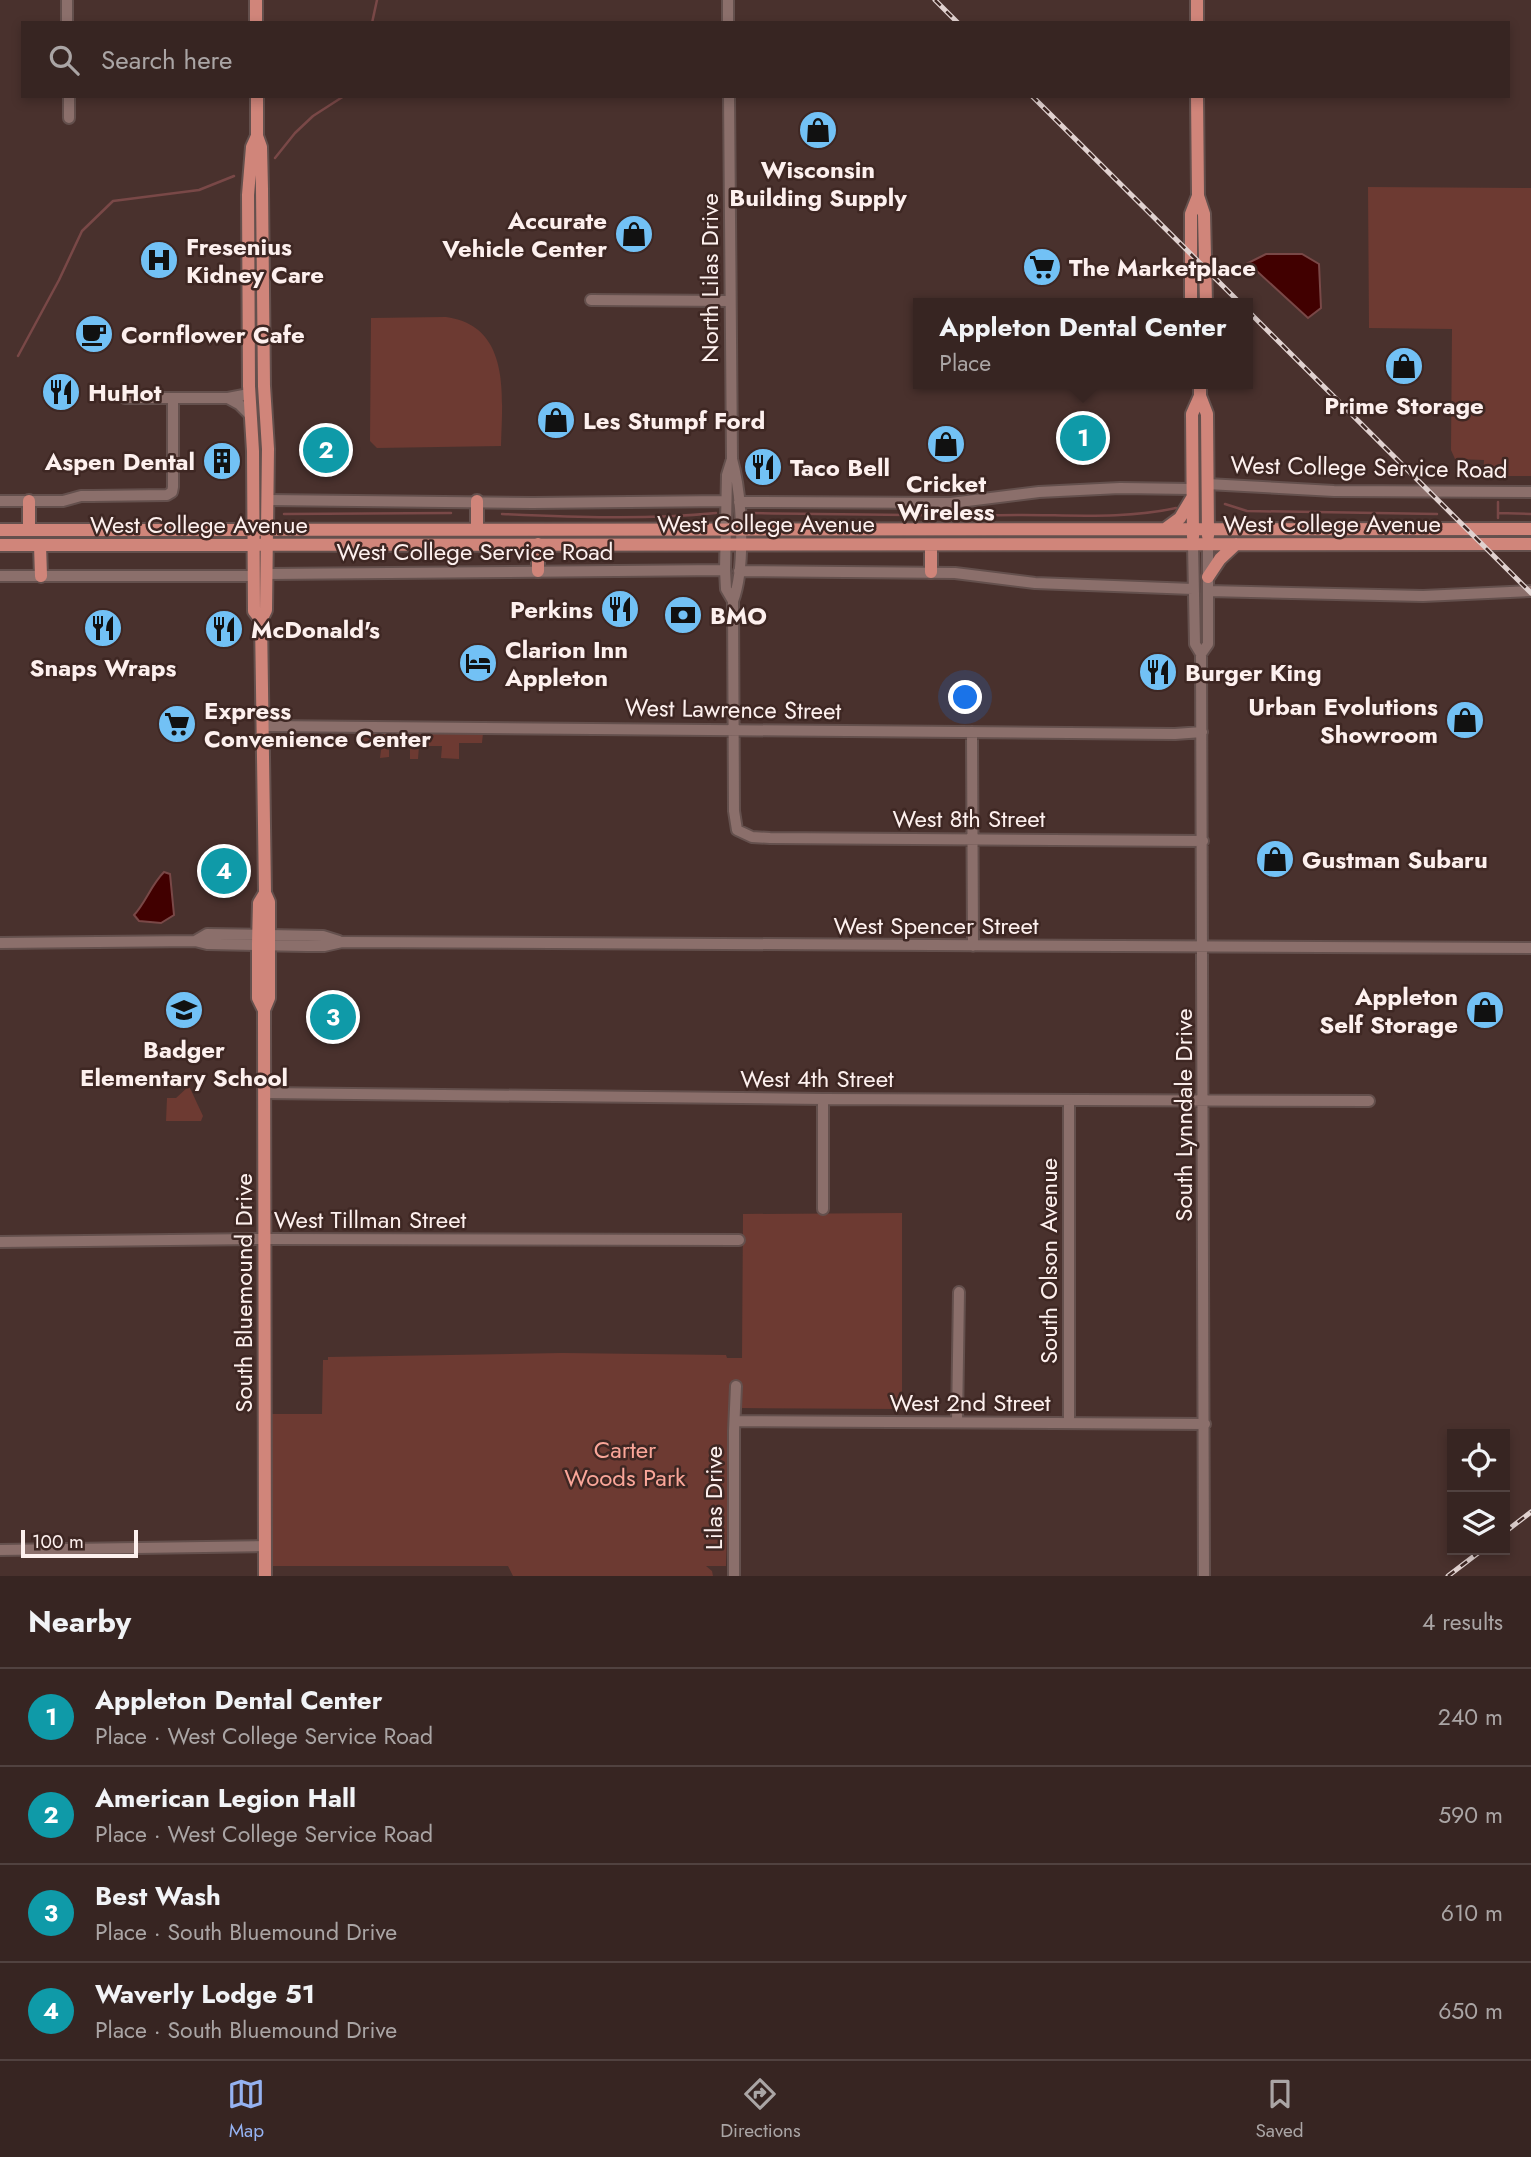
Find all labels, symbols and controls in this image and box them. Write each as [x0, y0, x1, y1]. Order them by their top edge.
search box [21, 21, 1510, 98]
icon: search [45, 41, 83, 79]
text: Search here [101, 41, 233, 79]
shop icon: Wisconsin Building Supply [797, 109, 839, 151]
place label: Wisconsin Building Supply [729, 152, 907, 215]
street label: North Lilas Drive [692, 193, 727, 363]
place label: Accurate Vehicle Center [441, 203, 607, 266]
shop icon: Accurate Vehicle Center [613, 213, 655, 255]
place label: Fresenius Kidney Care [186, 229, 324, 292]
hospital icon: Fresenius Kidney Care [138, 239, 180, 281]
supermarket icon: The Marketplace [1021, 246, 1063, 288]
place label: The Marketplace [1069, 250, 1256, 285]
popup [913, 298, 1253, 389]
text: Appleton Dental Center [939, 308, 1227, 346]
cafe icon: Cornflower Cafe [73, 313, 115, 355]
place label: Cornflower Cafe [121, 317, 305, 352]
shop icon: Prime Storage [1383, 345, 1425, 387]
text: Place [939, 346, 991, 380]
restaurant icon: HuHot [40, 371, 82, 413]
place label: HuHot [88, 375, 162, 410]
place label: Prime Storage [1324, 388, 1484, 423]
shop icon: Les Stumpf Ford [535, 399, 577, 441]
place label: Les Stumpf Ford [583, 403, 765, 438]
pin: 1 [1060, 412, 1106, 464]
shop icon: Cricket Wireless [925, 423, 967, 465]
pin: 2 [303, 424, 349, 476]
building icon: Aspen Dental [201, 440, 243, 482]
place label: Aspen Dental [44, 444, 195, 479]
restaurant icon: Taco Bell [742, 446, 784, 488]
street label: West College Service Road [1230, 447, 1508, 487]
place label: Taco Bell [790, 450, 890, 485]
place label: Cricket Wireless [897, 466, 995, 529]
street label: West College Avenue [657, 506, 875, 541]
street label: West College Avenue [1223, 506, 1441, 541]
street label: West College Avenue [90, 507, 308, 542]
street label: West College Service Road [336, 534, 614, 569]
restaurant icon: Perkins [599, 588, 641, 630]
place label: Perkins [510, 592, 593, 627]
bank icon: BMO [662, 594, 704, 636]
place label: BMO [710, 598, 767, 633]
restaurant icon: Snaps Wraps [82, 607, 124, 649]
restaurant icon: McDonald's [203, 608, 245, 650]
place label: McDonald's [251, 612, 380, 647]
place label: Clarion Inn Appleton [504, 632, 628, 695]
hotel icon: Clarion Inn Appleton [457, 642, 499, 684]
place label: Snaps Wraps [29, 650, 177, 685]
restaurant icon: Burger King [1137, 651, 1179, 693]
place label: Burger King [1185, 655, 1322, 690]
your location [948, 680, 982, 714]
place label: Urban Evolutions Showroom [1248, 689, 1438, 752]
street label: West Lawrence Street [624, 690, 842, 728]
place label: Express Convenience Center [204, 693, 431, 756]
shop icon: Urban Evolutions Showroom [1444, 699, 1486, 741]
supermarket icon: Express Convenience Center [156, 703, 198, 745]
street label: West 8th Street [893, 801, 1046, 836]
shop icon: Gustman Subaru [1254, 838, 1296, 880]
place label: Gustman Subaru [1302, 842, 1488, 877]
pin: 4 [201, 845, 247, 897]
street label: West Spencer Street [833, 908, 1039, 943]
place label: Appleton Self Storage [1319, 979, 1458, 1042]
school or university icon: Badger Elementary School [163, 989, 205, 1031]
shop icon: Appleton Self Storage [1464, 989, 1506, 1031]
pin: 3 [310, 991, 356, 1043]
street label: South Lynndale Drive [1166, 1008, 1201, 1222]
place label: Badger Elementary School [80, 1032, 288, 1095]
street label: West 4th Street [740, 1061, 894, 1096]
street label: South Olson Avenue [1031, 1158, 1066, 1364]
street label: South Bluemound Drive [226, 1173, 261, 1413]
street label: West Tillman Street [274, 1202, 467, 1237]
street label: West 2nd Street [889, 1385, 1051, 1420]
map controls [1447, 1429, 1510, 1555]
button: locate [1447, 1429, 1510, 1492]
park label: Carter Woods Park [564, 1432, 686, 1495]
street label: Lilas Drive [696, 1446, 731, 1550]
button: layers [1447, 1492, 1510, 1555]
scale bar [21, 1527, 138, 1559]
text: 100 m [32, 1528, 84, 1555]
text: Nearby [28, 1600, 131, 1643]
text: 4 results [1422, 1605, 1503, 1639]
text: Appleton Dental Center [95, 1681, 382, 1719]
text: 1 [45, 1700, 57, 1734]
text: 240 m [1438, 1700, 1503, 1734]
text: Place · West College Service Road [95, 1719, 433, 1753]
text: American Legion Hall [95, 1779, 356, 1817]
text: 2 [43, 1798, 59, 1832]
text: 590 m [1438, 1798, 1503, 1832]
text: Place · West College Service Road [95, 1817, 433, 1851]
text: Best Wash [95, 1877, 221, 1915]
text: 3 [44, 1896, 58, 1930]
text: 610 m [1441, 1896, 1503, 1930]
text: Place · South Bluemound Drive [95, 1915, 397, 1949]
text: Waverly Lodge 51 [95, 1975, 315, 2013]
text: 4 [43, 1994, 59, 2028]
text: 650 m [1438, 1994, 1503, 2028]
text: Place · South Bluemound Drive [95, 2013, 397, 2047]
tab: Map [227, 2075, 265, 2144]
tab: Directions [720, 2075, 801, 2144]
tab: Saved [1255, 2075, 1304, 2144]

